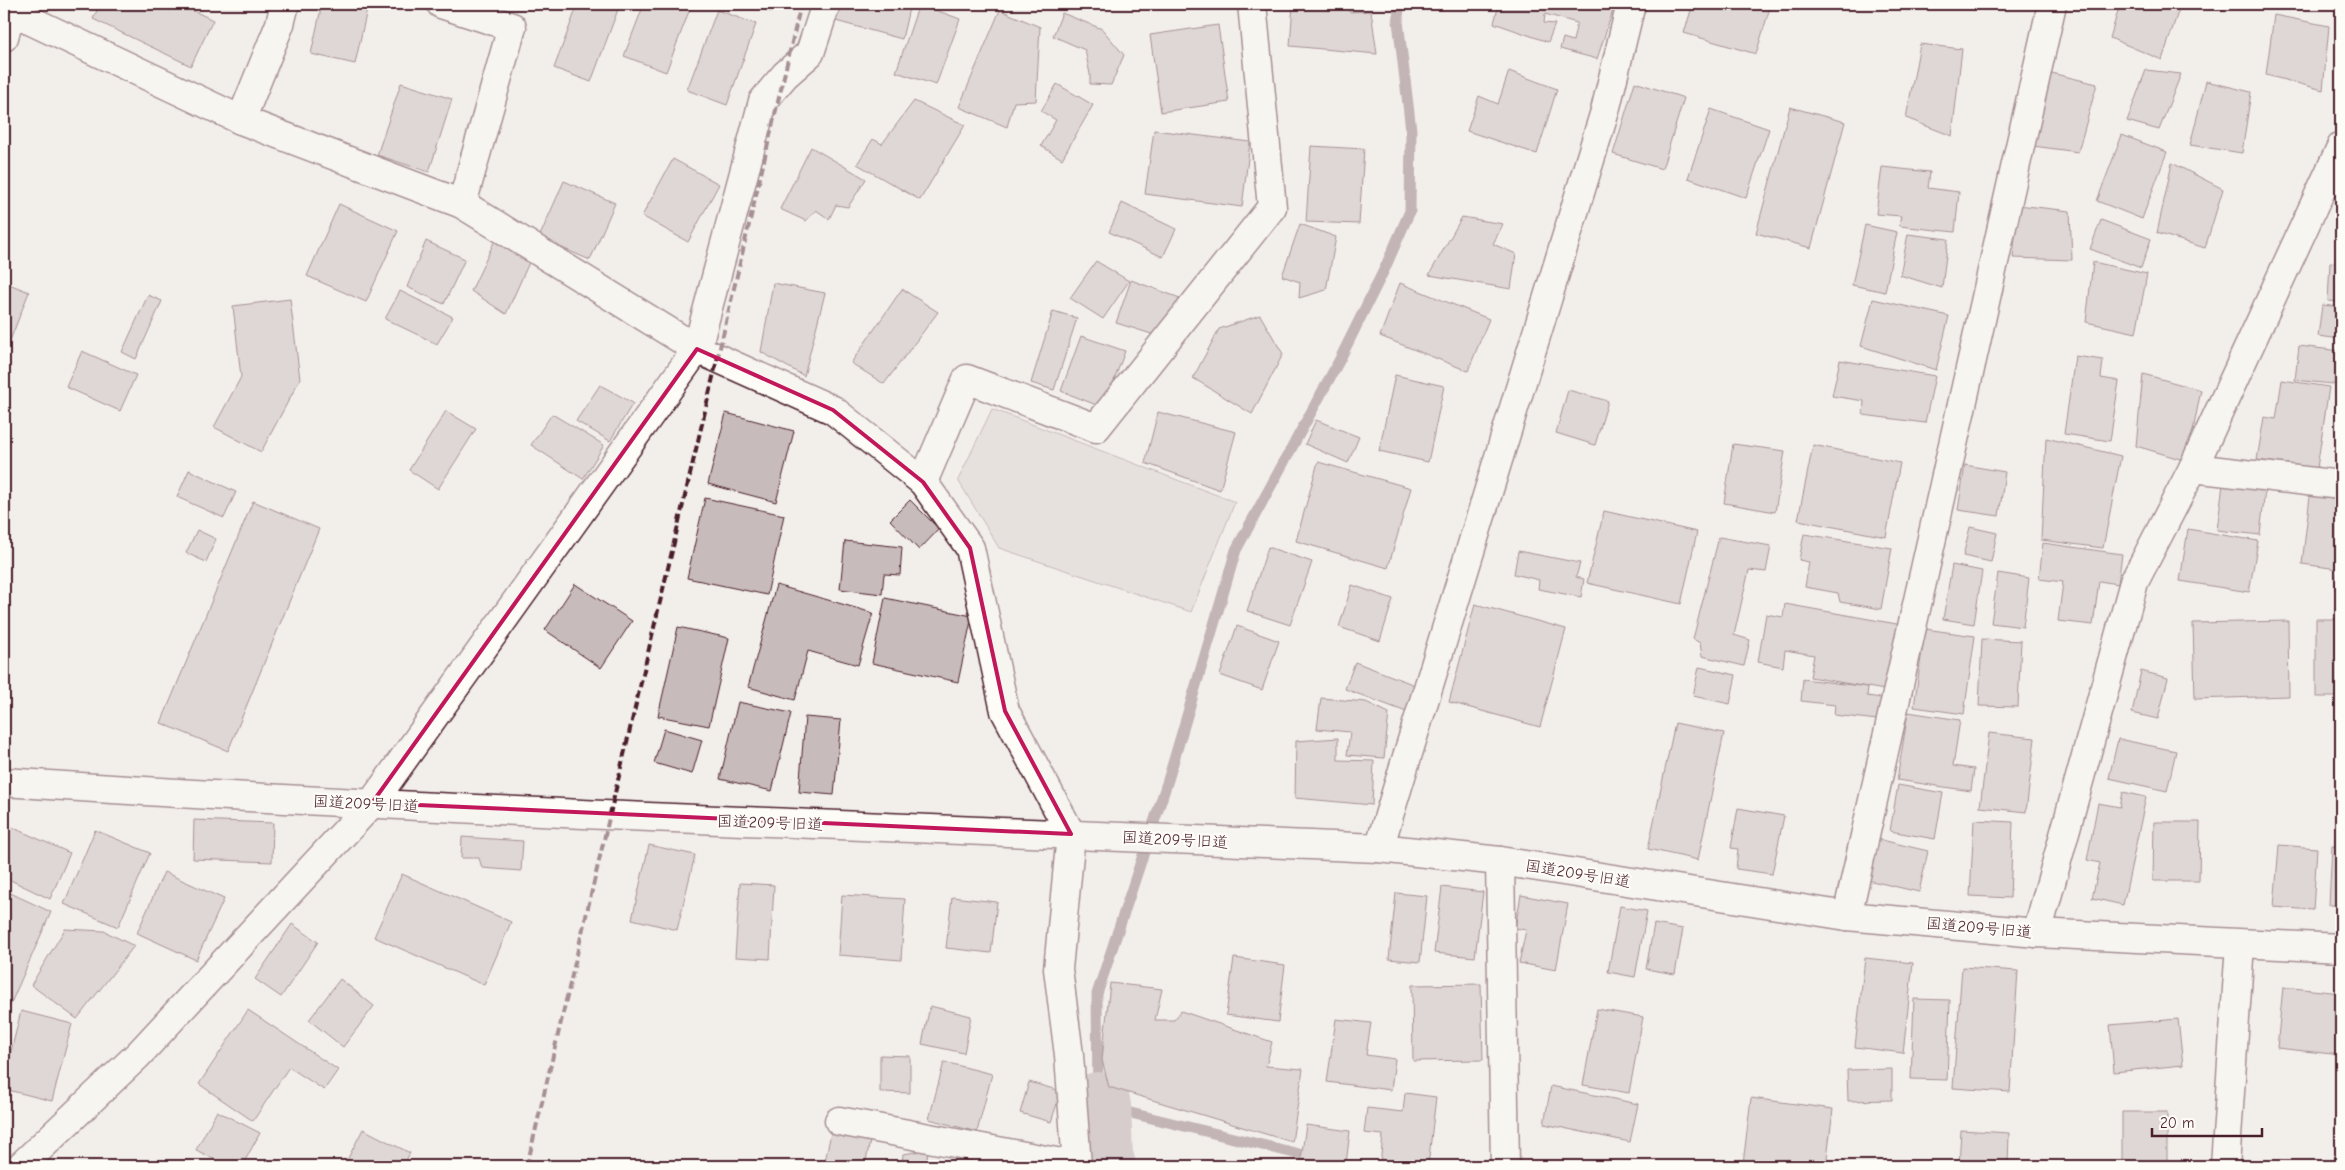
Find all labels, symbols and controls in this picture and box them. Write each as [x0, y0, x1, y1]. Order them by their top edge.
street label: 国道209号旧道 [312, 792, 420, 816]
street label: 国道209号旧道 [716, 812, 824, 834]
street label: 国道209号旧道 [1121, 828, 1229, 852]
street label: 国道209号旧道 [1524, 857, 1632, 891]
street label: 国道209号旧道 [1925, 914, 2033, 942]
scale bar [2152, 1105, 2262, 1137]
text: 20 m [2160, 1114, 2194, 1132]

